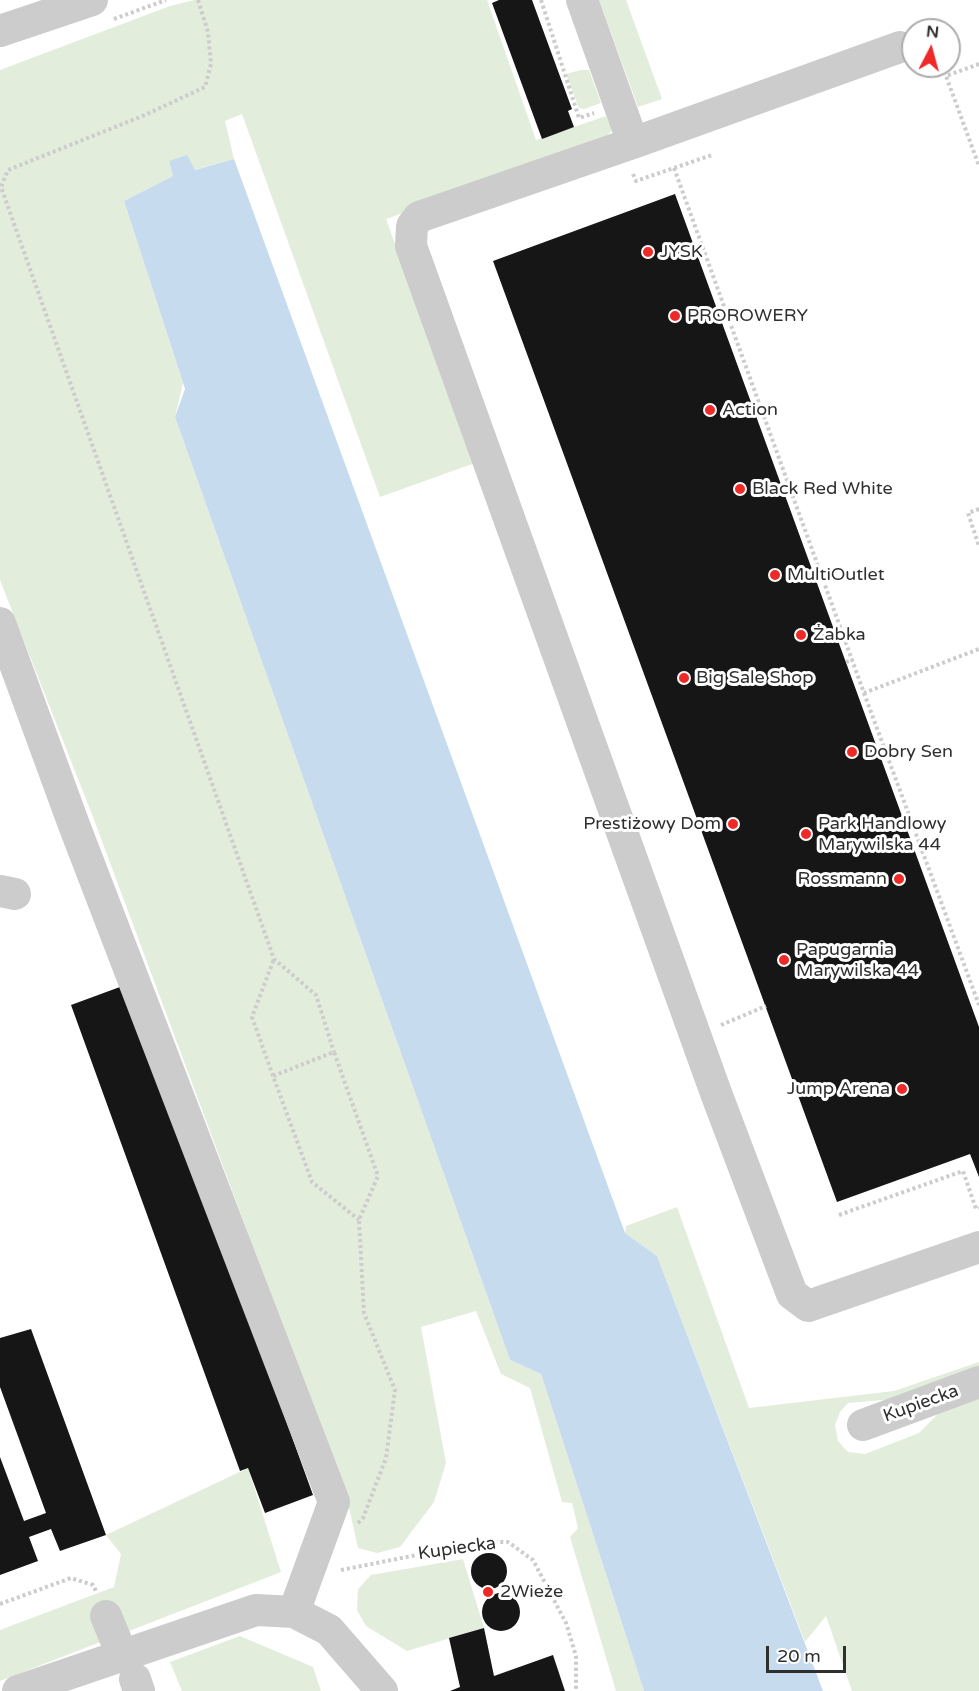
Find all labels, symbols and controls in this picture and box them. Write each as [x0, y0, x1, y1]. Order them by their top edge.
north arrow [901, 18, 961, 78]
text: N [925, 21, 940, 43]
place label: JYSK [660, 241, 703, 263]
marker: JYSK [641, 245, 655, 259]
place label: PROROWERY [687, 305, 808, 327]
marker: PROROWERY [668, 309, 682, 323]
place label: Action [722, 399, 778, 421]
marker: Action [703, 403, 717, 417]
place label: Black Red White [752, 478, 893, 500]
marker: Black Red White [733, 482, 747, 496]
place label: MultiOutlet [787, 564, 885, 586]
marker: MultiOutlet [768, 568, 782, 582]
place label: Żabka [813, 624, 866, 646]
marker: Żabka [794, 628, 808, 642]
place label: Big Sale Shop [696, 667, 814, 689]
marker: Big Sale Shop [677, 671, 691, 685]
place label: Dobry Sen [864, 741, 953, 763]
marker: Dobry Sen [845, 745, 859, 759]
place label: Prestiżowy Dom [583, 813, 721, 835]
place label: Park Handlowy Marywilska 44 [818, 813, 946, 856]
marker: Prestiżowy Dom [726, 817, 740, 831]
marker: Park Handlowy Marywilska 44 [799, 827, 813, 841]
place label: Rossmann [797, 868, 887, 890]
marker: Rossmann [892, 872, 906, 886]
place label: Papugarnia Marywilska 44 [796, 939, 919, 982]
marker: Papugarnia Marywilska 44 [777, 953, 791, 967]
place label: Jump Arena [787, 1078, 890, 1100]
marker: Jump Arena [895, 1082, 909, 1096]
street label: Kupiecka [880, 1380, 962, 1428]
street label: Kupiecka [417, 1533, 497, 1565]
place label: 2Wieże [500, 1581, 563, 1603]
marker: 2Wieże [481, 1585, 495, 1599]
scale bar [769, 1634, 848, 1672]
text: 20 m [777, 1645, 821, 1667]

